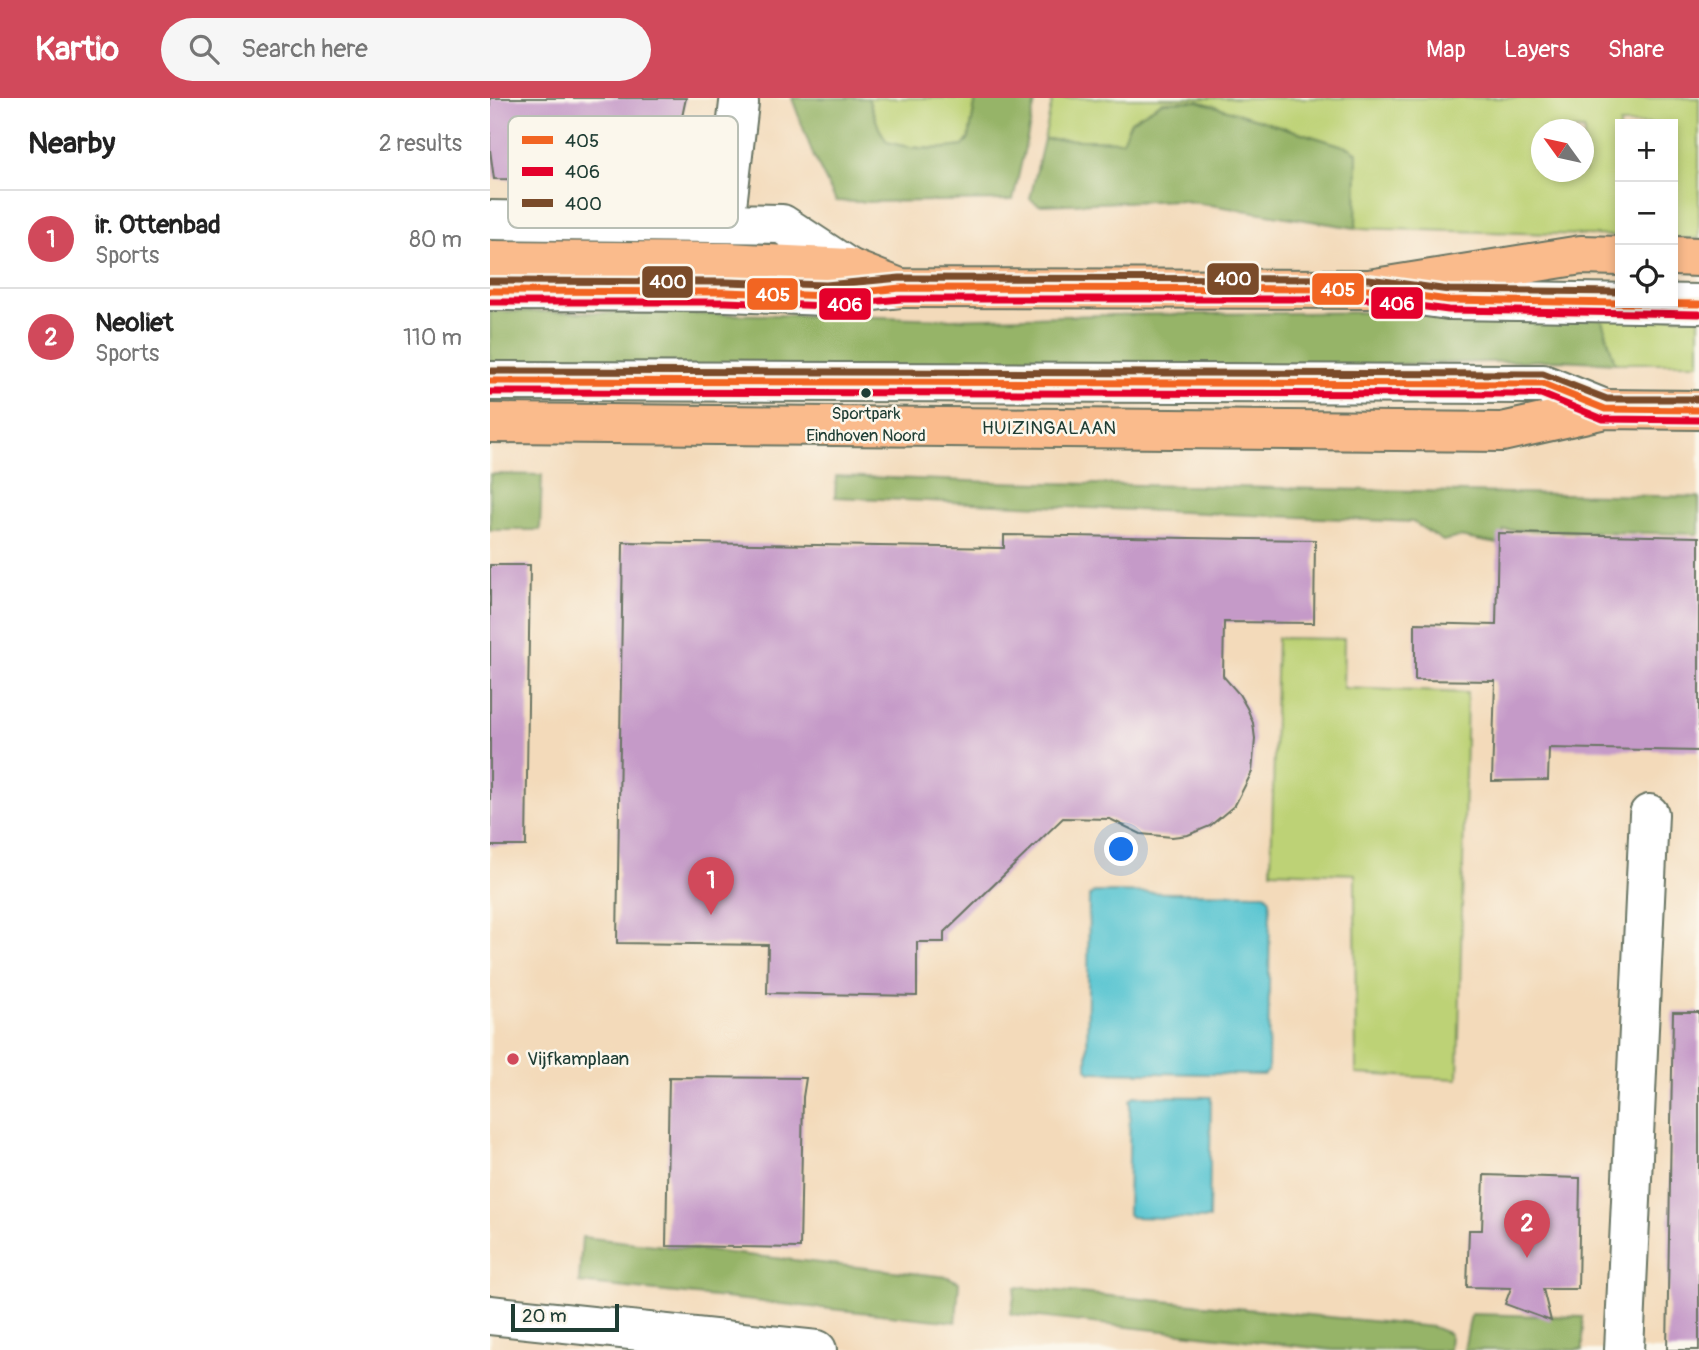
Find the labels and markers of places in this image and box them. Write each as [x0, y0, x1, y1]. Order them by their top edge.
marker: Sportpark Eindhoven Noord [859, 386, 873, 400]
place label: Sportpark Eindhoven Noord [806, 403, 926, 446]
pin: 1 [688, 857, 734, 915]
place label: Vijfkamplaan [527, 1047, 629, 1071]
marker: Vijfkamplaan [505, 1051, 521, 1067]
pin: 2 [1504, 1200, 1550, 1258]

